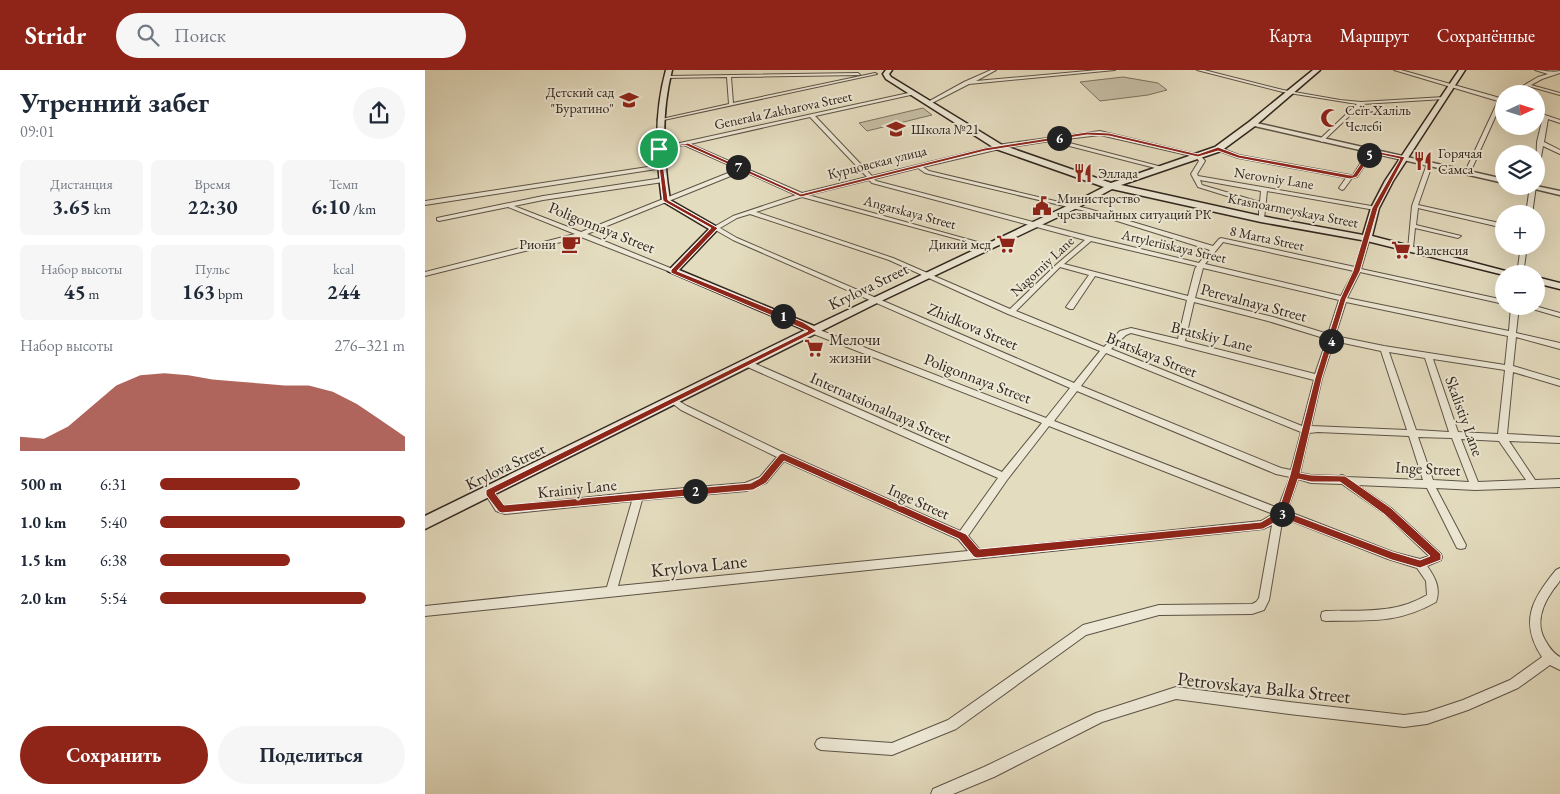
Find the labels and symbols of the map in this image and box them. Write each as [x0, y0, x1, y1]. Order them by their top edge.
place label: Детский сад "Буратино" [546, 83, 615, 117]
north arrow [1495, 85, 1545, 135]
street label: Generala Zakharova Street [712, 86, 854, 133]
school or university icon: Детский сад "Буратино" [618, 89, 640, 111]
place label: Сеїт-Халіль Челебі [1345, 101, 1411, 135]
mosque icon: Сеїт-Халіль Челебі [1319, 107, 1341, 129]
school or university icon: Школа №21 [885, 118, 907, 140]
place label: Школа №21 [911, 120, 979, 138]
pin: 6 [1047, 126, 1071, 150]
pin [638, 128, 680, 170]
street label: Курцовская улица [826, 141, 929, 183]
pin: 5 [1357, 142, 1381, 168]
place label: Горячая Самса [1438, 144, 1482, 178]
restaurant icon: Горячая Самса [1412, 150, 1434, 172]
pin: 7 [725, 154, 751, 180]
restaurant icon: Эллада [1072, 162, 1094, 184]
street label: Nerovniy Lane [1233, 163, 1316, 193]
place label: Эллада [1098, 164, 1138, 182]
place label: Министерство чрезвычайных ситуаций РК [1057, 189, 1212, 223]
street label: Krasnoarmeyskaya Street [1226, 189, 1360, 232]
street label: Angarskaya Street [861, 191, 959, 233]
public building icon: Министерство чрезвычайных ситуаций РК [1031, 195, 1053, 217]
street label: Poligonnaya Street [546, 197, 658, 258]
street label: 8 Marta Street [1228, 221, 1306, 255]
street label: Artyleriiskaya Street [1119, 225, 1229, 267]
street label: Nagorniy Lane [1006, 232, 1078, 300]
cafe icon: Риони [560, 233, 582, 255]
supermarket icon: Дикий мед [995, 233, 1017, 255]
place label: Риони [519, 235, 557, 253]
place label: Дикий мед [929, 235, 992, 253]
supermarket icon: Валенсия [1390, 239, 1412, 261]
place label: Валенсия [1416, 241, 1468, 259]
street label: Krylova Street [825, 258, 912, 315]
street label: Perevalnaya Street [1198, 278, 1309, 327]
street label: Zhidkova Street [924, 298, 1021, 355]
pin: 1 [771, 304, 795, 328]
street label: Bratskiy Lane [1169, 316, 1255, 357]
street label: Bratskaya Street [1103, 327, 1201, 382]
pin: 4 [1319, 328, 1343, 354]
place label: Мелочи жизни [829, 329, 881, 368]
supermarket icon: Мелочи жизни [803, 337, 825, 359]
street label: Poligonnaya Street [921, 348, 1034, 409]
street label: Internatsionalnaya Street [807, 367, 955, 448]
street label: Skalistiy Lane [1440, 373, 1489, 459]
street label: Krylova Street [462, 438, 549, 495]
street label: Inge Street [1395, 456, 1461, 481]
street label: Krainiy Lane [536, 474, 618, 503]
pin: 2 [683, 478, 707, 504]
street label: Inge Street [885, 479, 953, 524]
pin: 3 [1269, 502, 1295, 526]
street label: Krylova Lane [650, 548, 749, 583]
street label: Petrovskaya Balka Street [1176, 666, 1352, 709]

